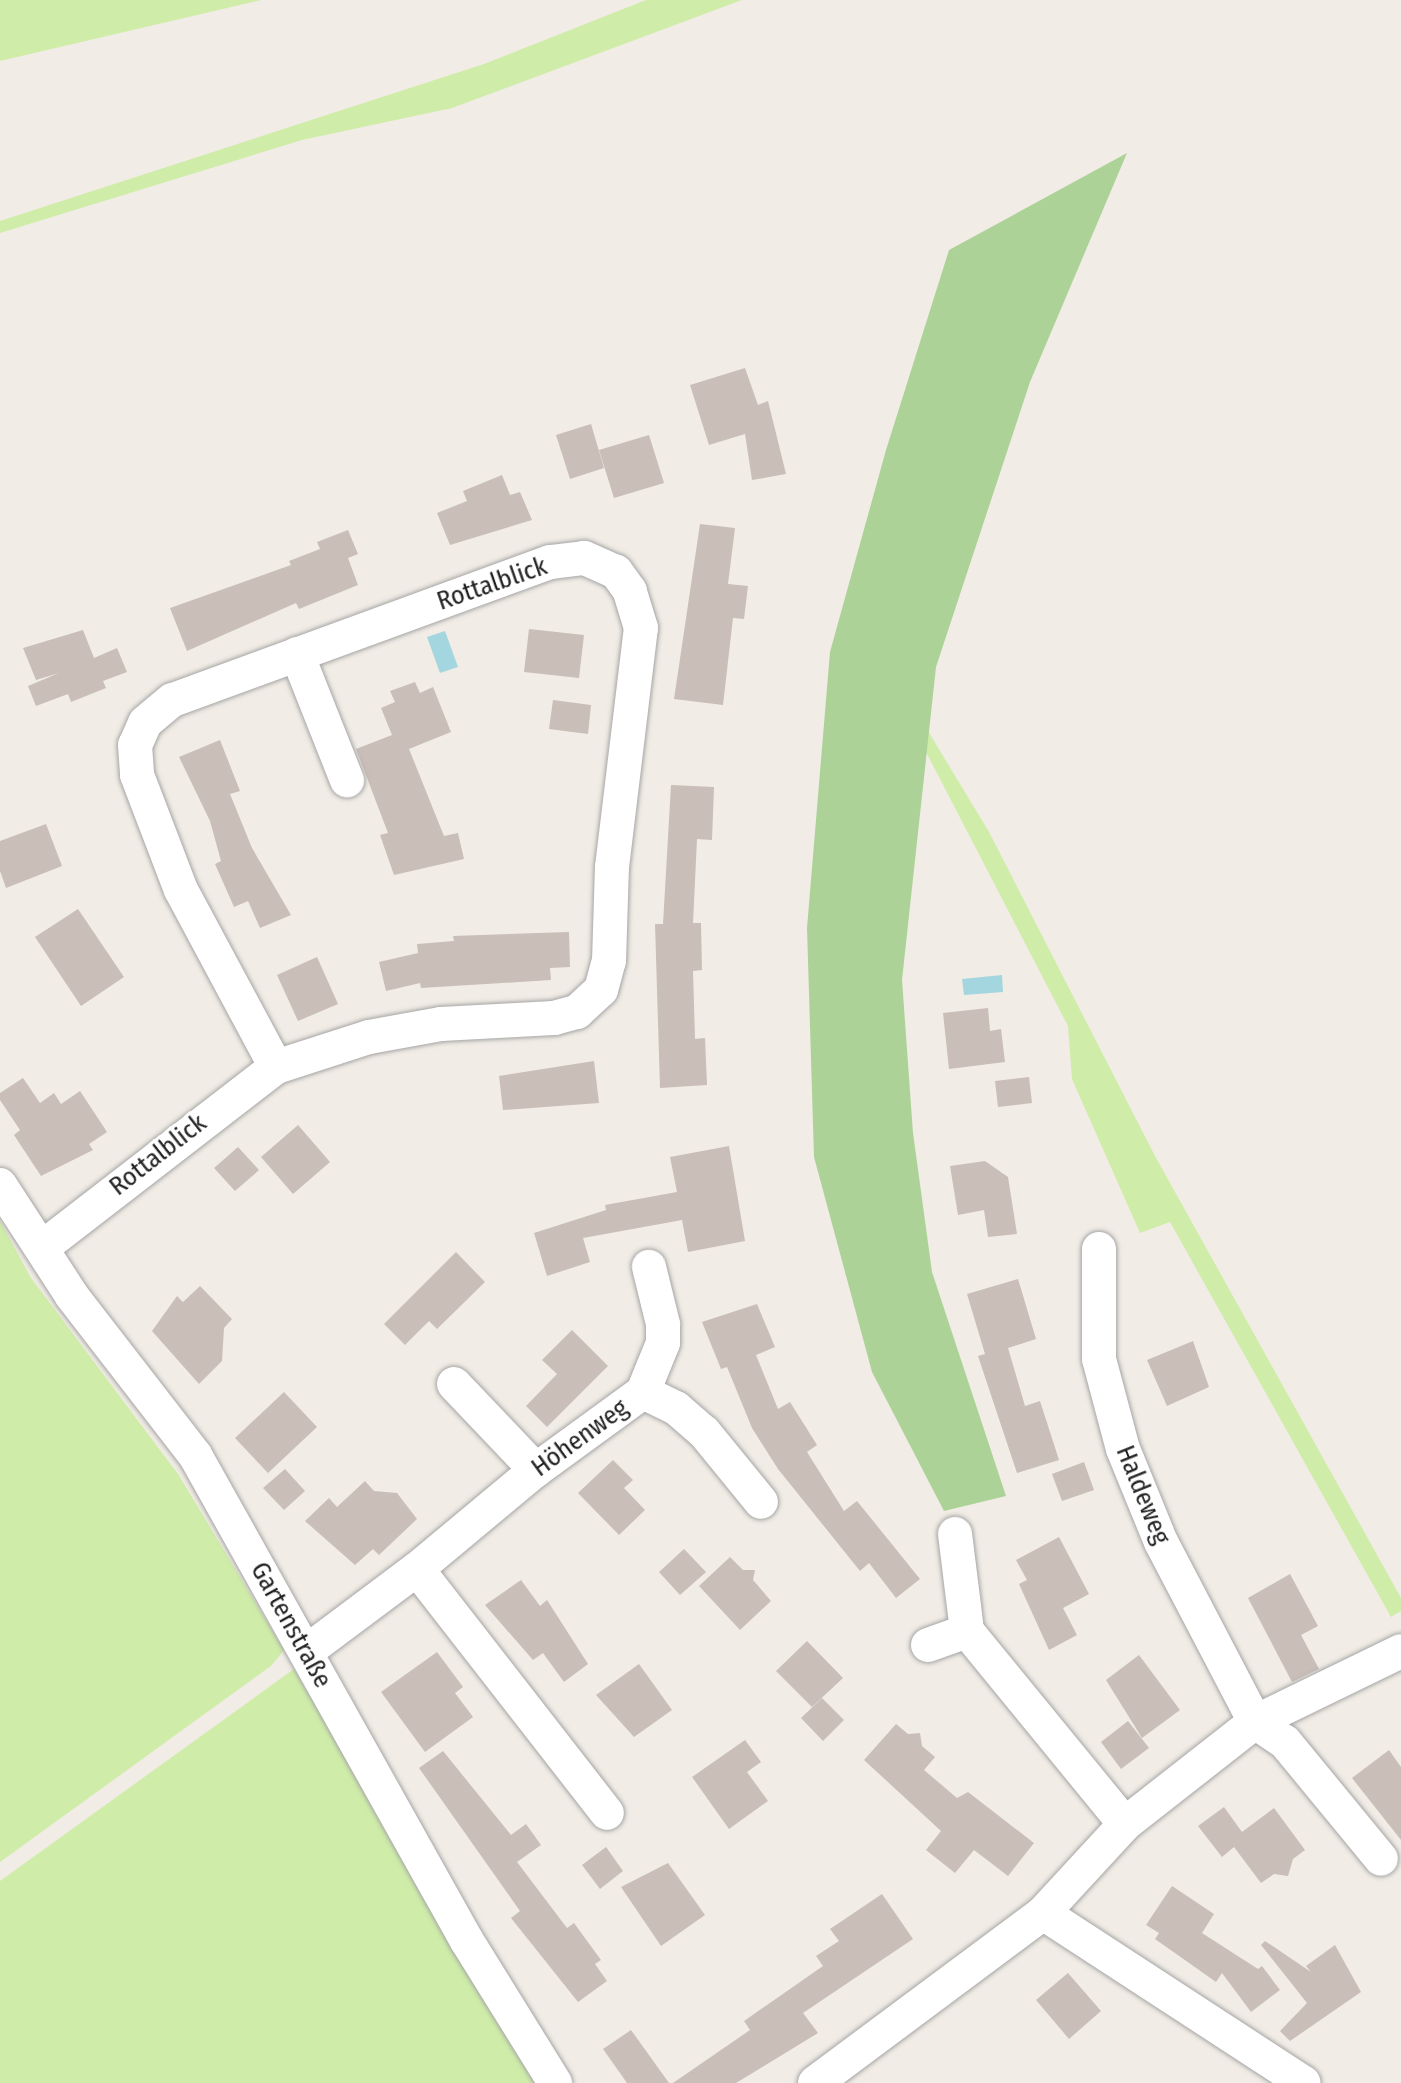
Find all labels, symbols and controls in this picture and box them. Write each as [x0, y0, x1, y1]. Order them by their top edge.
street label: Rottalblick [433, 551, 551, 617]
street label: Rottalblick [103, 1108, 213, 1202]
street label: Höhenweg [526, 1393, 634, 1483]
street label: Haldeweg [1109, 1441, 1177, 1549]
street label: Gartenstraße [244, 1557, 338, 1693]

